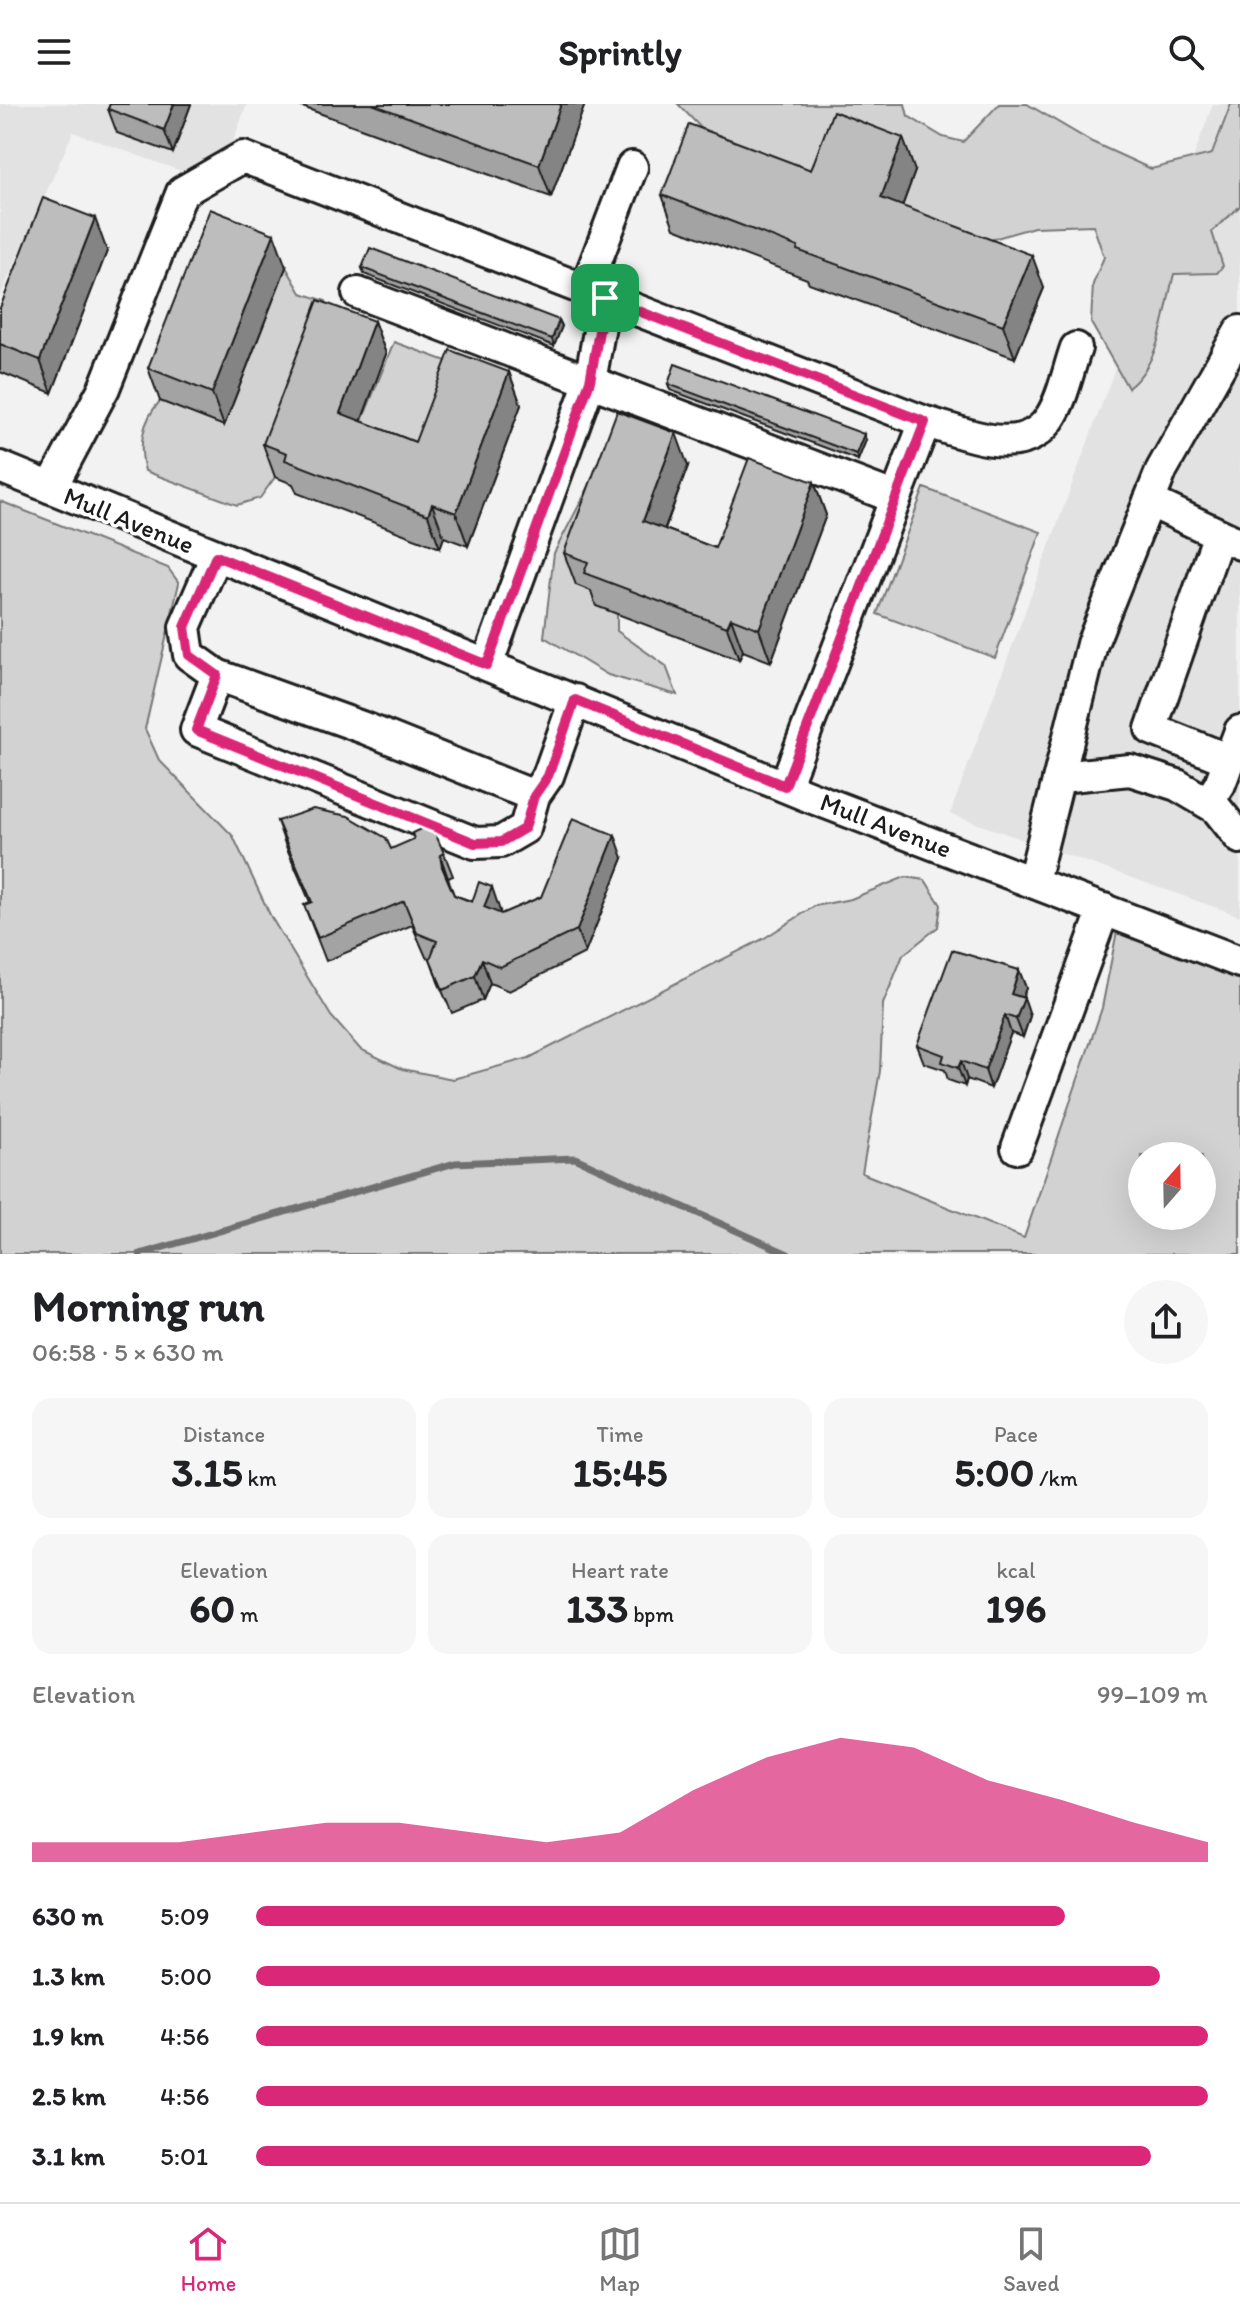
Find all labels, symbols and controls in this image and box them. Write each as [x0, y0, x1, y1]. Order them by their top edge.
icon: menu [32, 30, 76, 74]
icon: search [1164, 30, 1208, 74]
text: Sprintly [558, 31, 682, 74]
pin [571, 264, 639, 332]
icon: arrive [583, 276, 627, 320]
street label: Mull Avenue [59, 479, 199, 561]
street label: Mull Avenue [816, 785, 956, 865]
north arrow [1128, 1142, 1216, 1230]
map controls [1128, 1142, 1216, 1230]
text: Morning run [32, 1279, 265, 1332]
button: share [1124, 1280, 1208, 1364]
text: 06:58 · 5 × 630 m [32, 1336, 224, 1368]
text: Distance [183, 1421, 265, 1448]
text: Time [597, 1421, 643, 1448]
text: Pace [994, 1421, 1038, 1448]
text: 3.15 [171, 1448, 243, 1496]
text: 15:45 [573, 1448, 667, 1496]
text: 5:00 [954, 1448, 1034, 1496]
text: km [243, 1465, 277, 1492]
text: /km [1034, 1465, 1078, 1492]
text: Elevation [180, 1557, 268, 1584]
text: Heart rate [571, 1557, 669, 1584]
text: kcal [996, 1557, 1036, 1584]
text: 60 [189, 1584, 235, 1632]
text: 133 [566, 1584, 628, 1632]
text: 196 [986, 1584, 1046, 1632]
text: m [235, 1601, 259, 1628]
text: bpm [628, 1601, 674, 1628]
text: Elevation [32, 1678, 135, 1710]
text: 99–109 m [1097, 1678, 1208, 1710]
text: 630 m [32, 1900, 104, 1932]
text: 5:09 [160, 1900, 210, 1932]
text: 1.3 km [32, 1960, 105, 1992]
text: 5:00 [160, 1960, 212, 1992]
text: 1.9 km [32, 2020, 104, 2052]
text: 4:56 [160, 2020, 209, 2052]
text: 2.5 km [32, 2080, 106, 2112]
text: 4:56 [160, 2080, 209, 2112]
text: 3.1 km [32, 2140, 105, 2172]
text: 5:01 [160, 2140, 208, 2172]
tab: Home [181, 2222, 236, 2297]
tab: Map [598, 2222, 642, 2297]
tab: Saved [1003, 2222, 1059, 2297]

